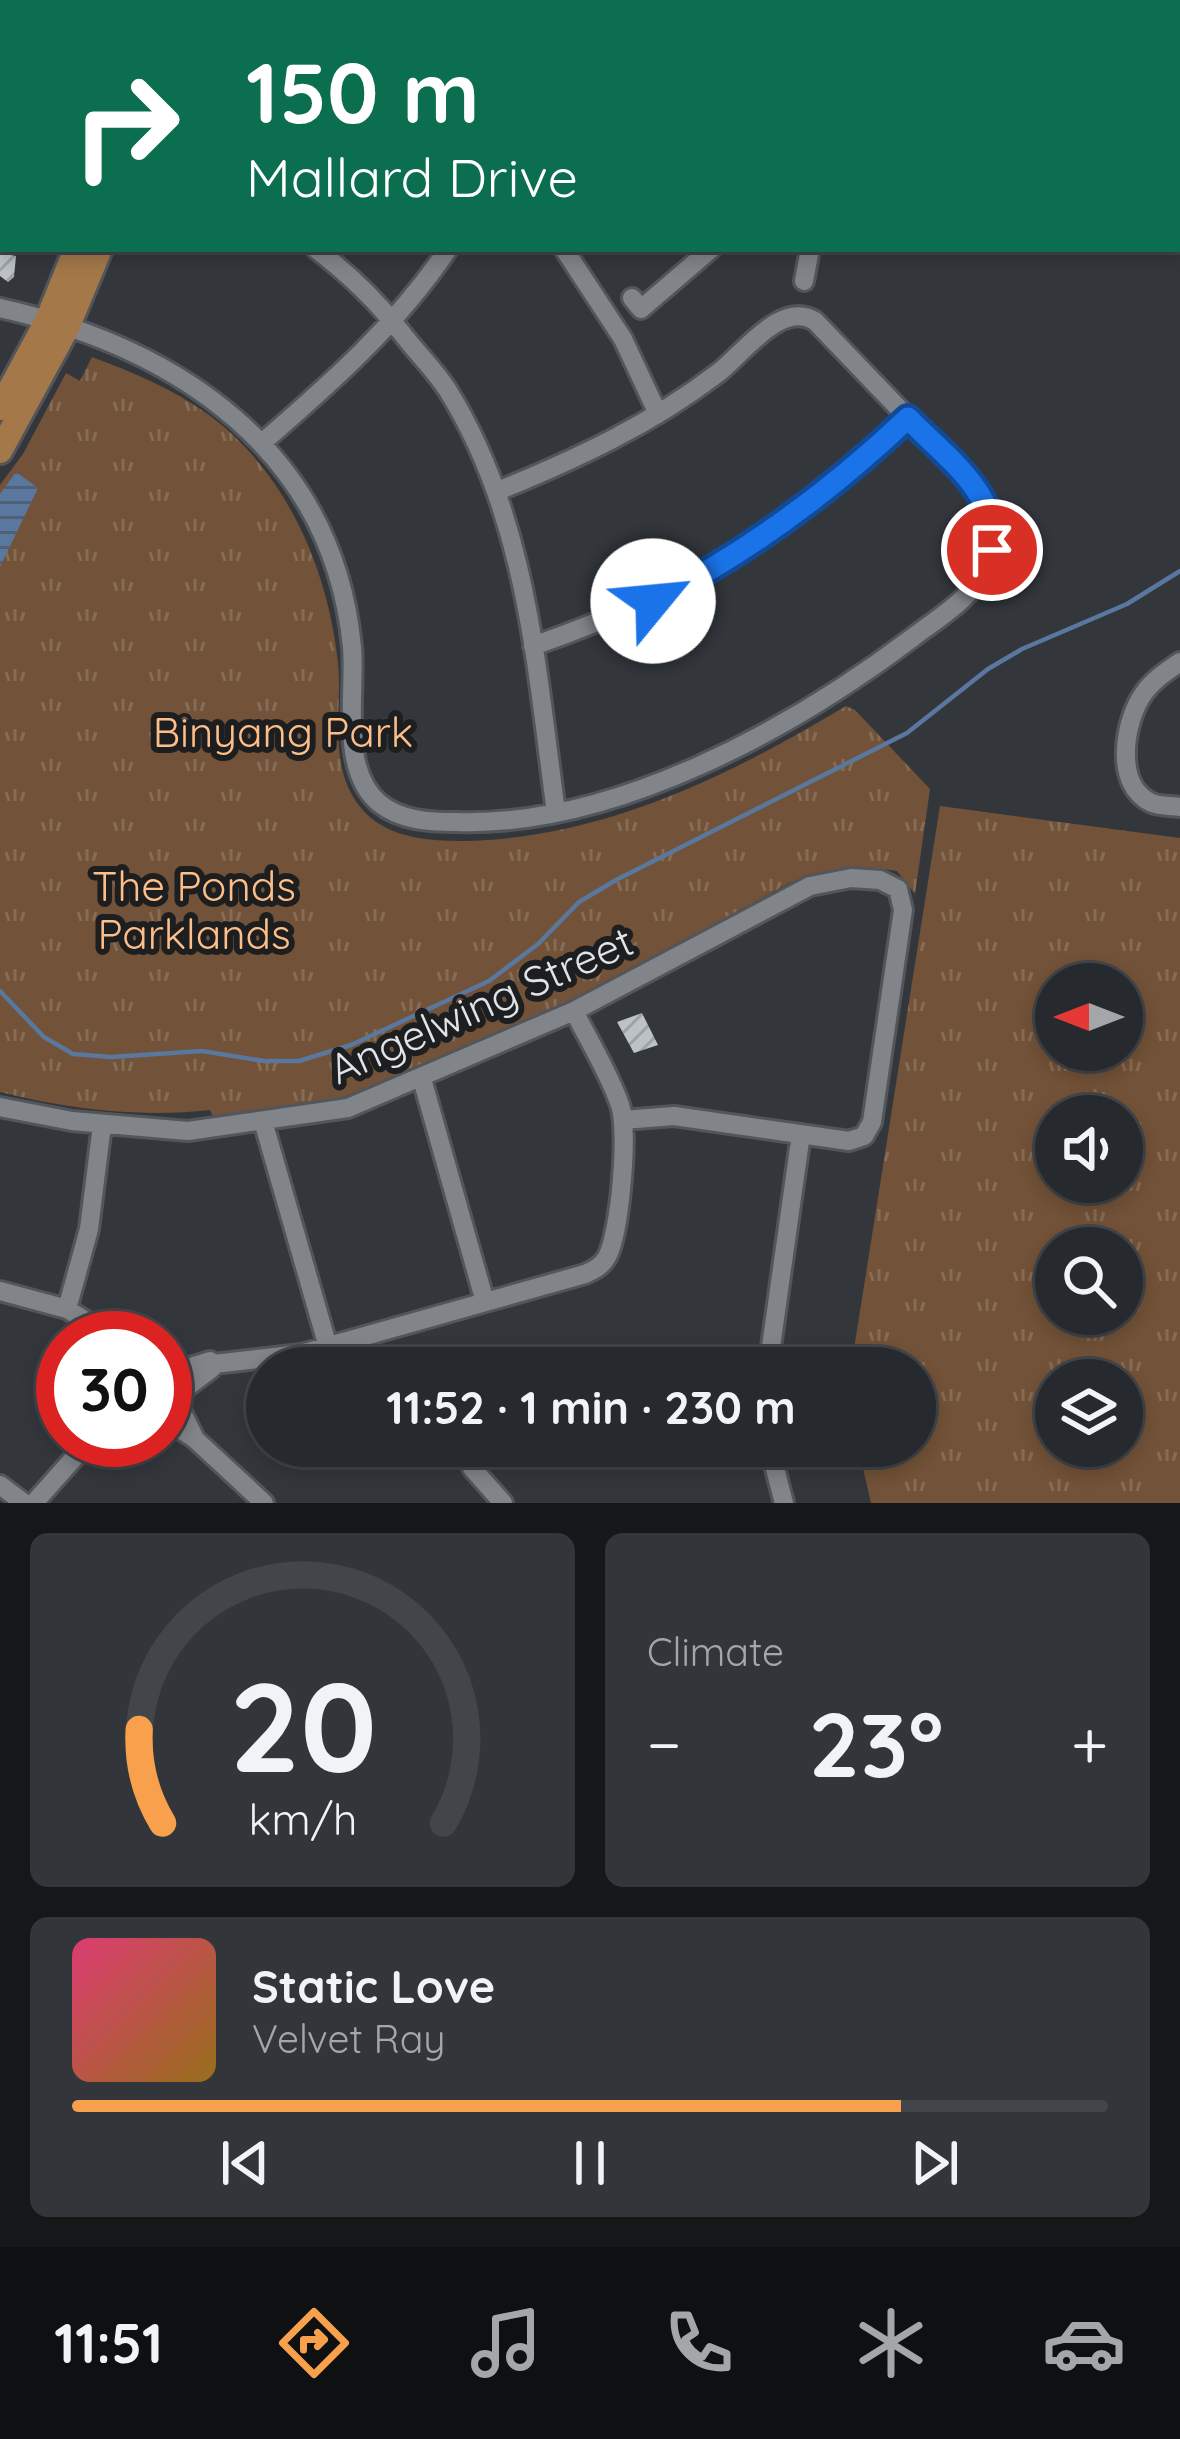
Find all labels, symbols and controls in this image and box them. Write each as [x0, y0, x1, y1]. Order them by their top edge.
text: 150 m [246, 39, 480, 144]
icon: right [48, 48, 204, 204]
text: Mallard Drive [246, 143, 578, 211]
pin [941, 499, 1043, 601]
icon: arrive [959, 517, 1025, 583]
position arrow [590, 538, 716, 664]
park label: Binyang Park [153, 705, 413, 758]
park label: The Ponds Parklands [92, 859, 296, 960]
street label: Angelwing Street [321, 914, 641, 1095]
north arrow [1035, 963, 1143, 1071]
map controls [1035, 963, 1143, 1467]
button: sound [1035, 1095, 1143, 1203]
button: search [1035, 1227, 1143, 1335]
speed limit sign: 30 [36, 1311, 192, 1467]
button: layers [1035, 1359, 1143, 1467]
text: 11:52 · 1 min · 230 m [386, 1379, 796, 1435]
text: Climate [647, 1627, 784, 1676]
text: 20 [229, 1647, 376, 1803]
text: 23° [809, 1687, 944, 1800]
text: − [647, 1702, 681, 1785]
text: + [1071, 1702, 1108, 1785]
text: km/h [248, 1792, 357, 1846]
text: Static Love [252, 1958, 495, 2014]
text: Velvet Ray [252, 2014, 445, 2063]
icon: previous [212, 2130, 278, 2196]
icon: pause [557, 2130, 623, 2196]
icon: next [902, 2130, 968, 2196]
icon: directions [272, 2301, 356, 2385]
icon: music [464, 2301, 548, 2385]
icon: phone [657, 2301, 741, 2385]
icon: climate [849, 2301, 933, 2385]
icon: car [1042, 2301, 1126, 2385]
text: 11:51 [54, 2309, 163, 2377]

